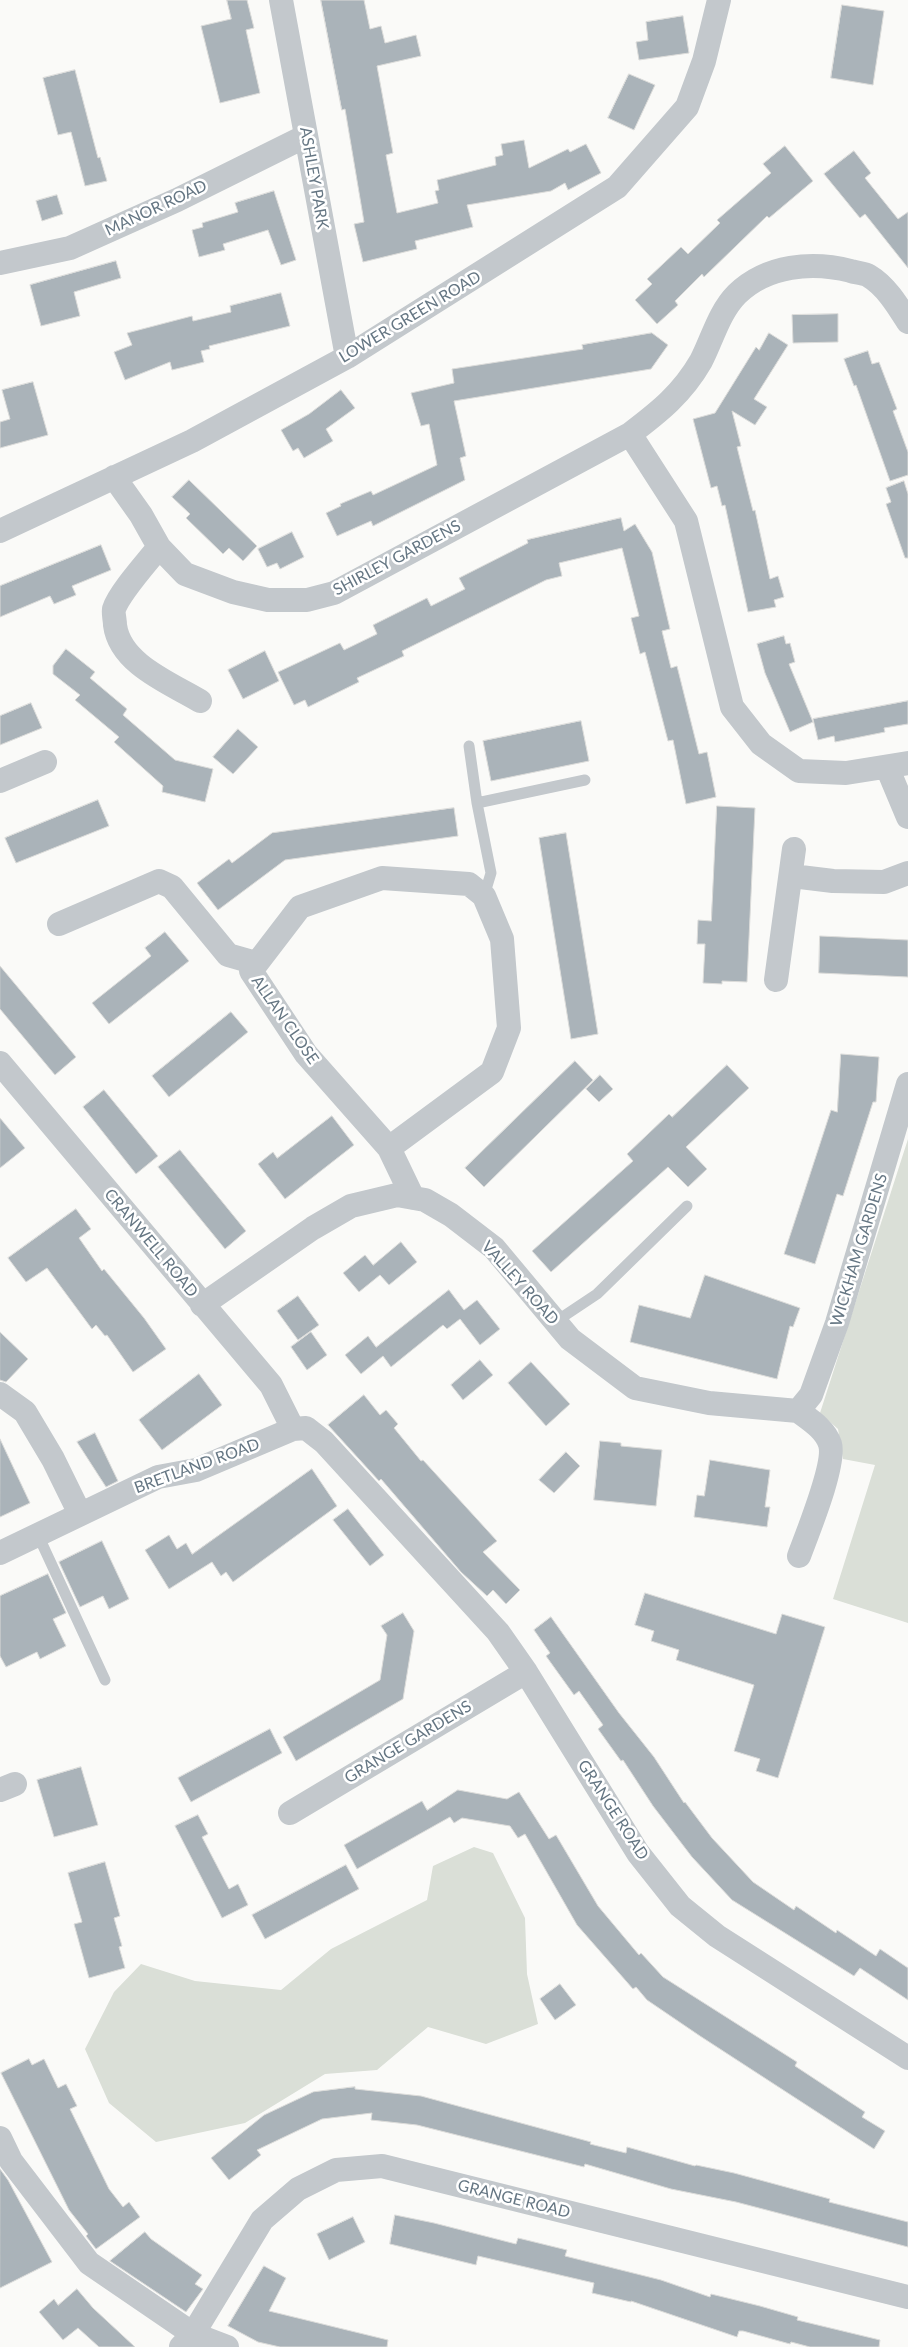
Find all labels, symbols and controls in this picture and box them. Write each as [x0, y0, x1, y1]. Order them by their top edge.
street label: ASHLEY PARK [296, 125, 332, 231]
street label: MANOR ROAD [102, 176, 210, 240]
street label: LOWER GREEN ROAD [336, 267, 484, 367]
street label: SHIRLEY GARDENS [330, 516, 464, 600]
street label: ALLAN CLOSE [247, 972, 323, 1068]
street label: WICKHAM GARDENS [827, 1171, 891, 1329]
street label: CRANWELL ROAD [100, 1185, 202, 1301]
street label: VALLEY ROAD [477, 1237, 563, 1329]
street label: BRETLAND ROAD [132, 1434, 262, 1498]
street label: GRANGE GARDENS [341, 1697, 475, 1787]
street label: GRANGE ROAD [574, 1756, 652, 1864]
street label: GRANGE ROAD [456, 2176, 572, 2222]

